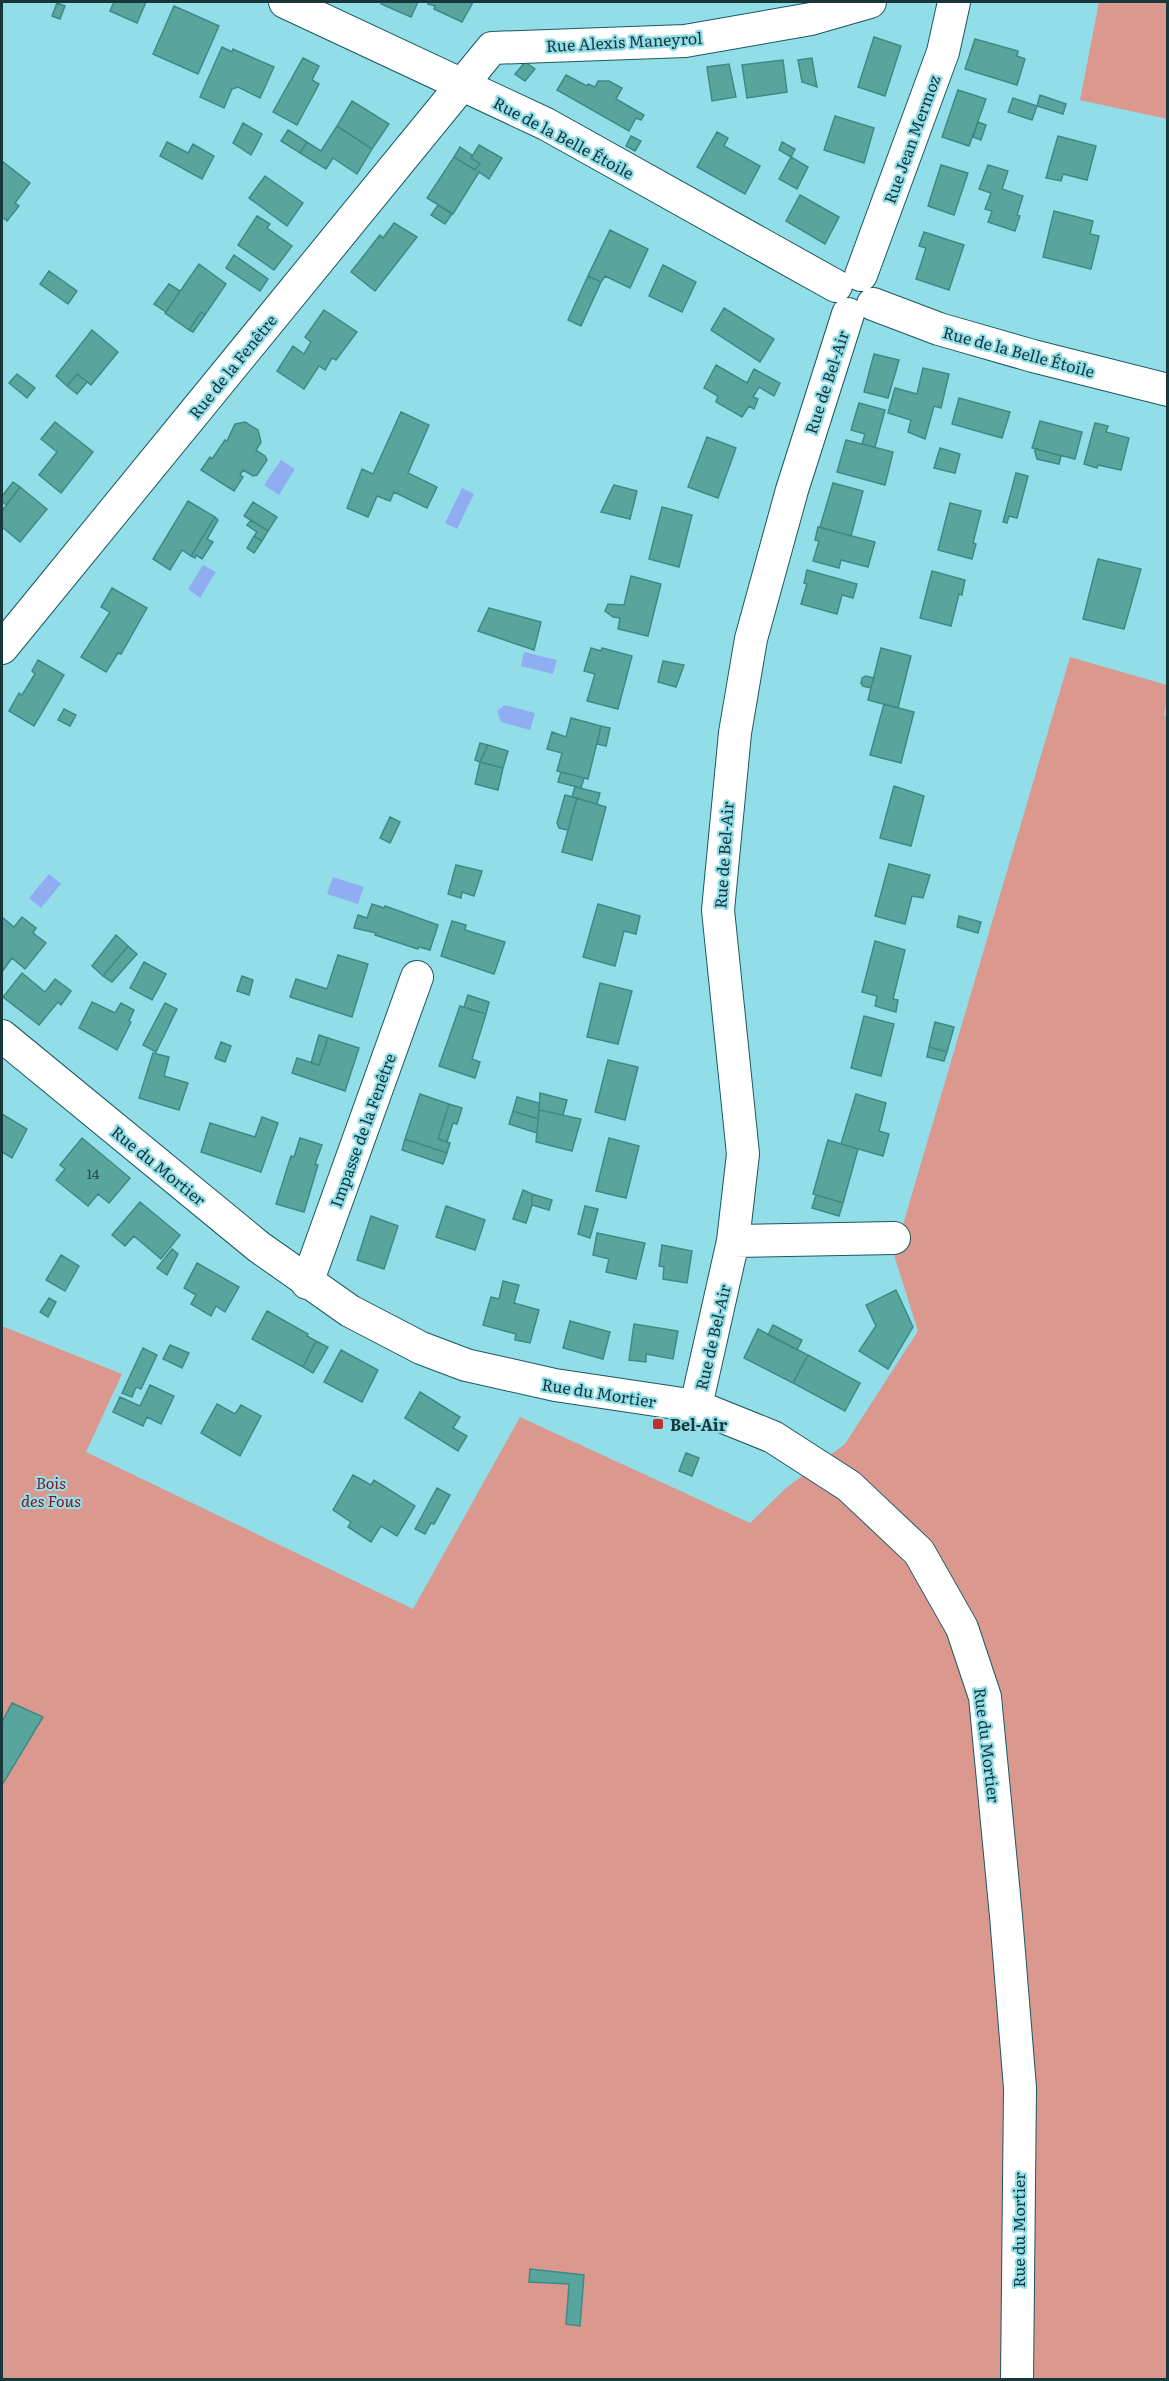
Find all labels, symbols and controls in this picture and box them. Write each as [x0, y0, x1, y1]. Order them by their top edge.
street label: Rue Alexis Maneyrol [545, 25, 703, 57]
street label: Rue Jean Mermoz [877, 71, 945, 207]
street label: Rue de la Belle Étoile [489, 90, 639, 184]
street label: Rue de la Fenêtre [182, 308, 282, 424]
street label: Rue de la Belle Étoile [941, 319, 1097, 383]
street label: Rue de Bel-Air [798, 327, 854, 437]
street label: Rue de Bel-Air [707, 800, 739, 909]
street label: Impasse de la Fenêtre [323, 1050, 401, 1210]
street label: Rue du Mortier [107, 1119, 212, 1211]
house number: 14 [87, 1163, 100, 1183]
street label: Rue de Bel-Air [688, 1282, 736, 1392]
street label: Rue du Mortier [540, 1371, 658, 1413]
place label: Bel-Air [670, 1412, 728, 1436]
marker: Bel-Air [651, 1417, 665, 1431]
park label: Bois des Fous [21, 1470, 81, 1512]
street label: Rue du Mortier [969, 1686, 1007, 1804]
street label: Rue du Mortier [1006, 2172, 1030, 2288]

